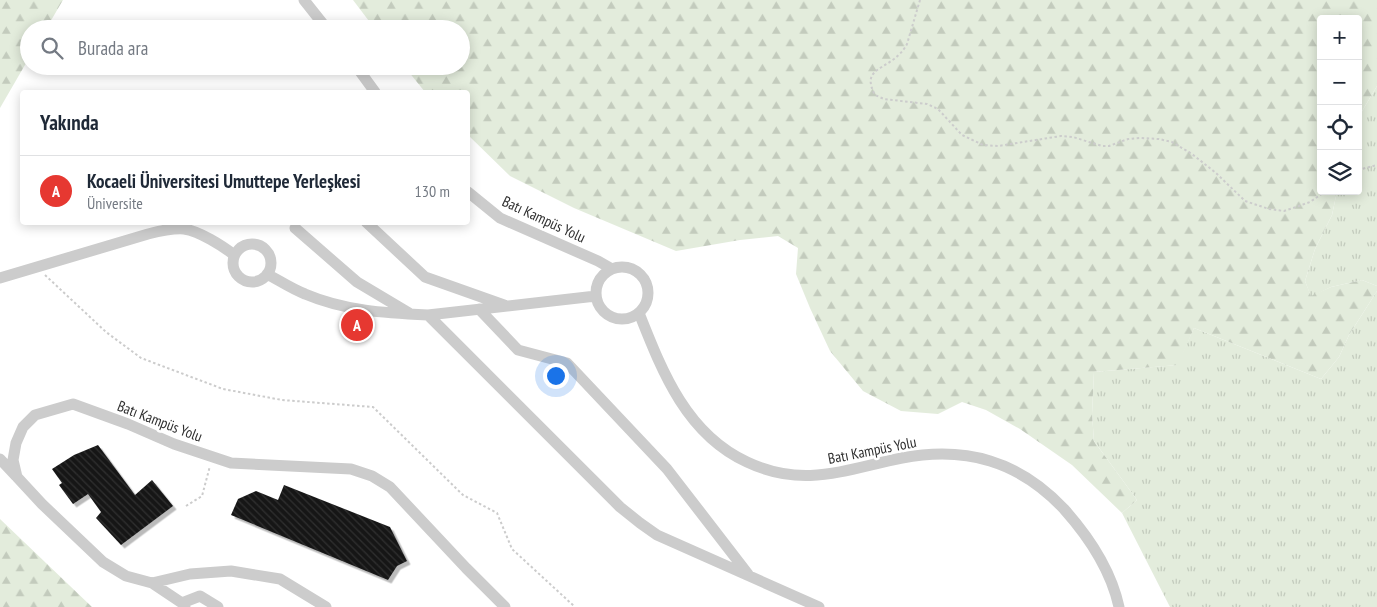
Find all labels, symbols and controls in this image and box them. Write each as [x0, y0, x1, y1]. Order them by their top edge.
map controls [1317, 15, 1362, 195]
button: + [1317, 15, 1362, 60]
search box [20, 20, 470, 75]
icon: search [38, 34, 66, 62]
text: Burada ara [78, 36, 148, 60]
button: − [1317, 60, 1362, 105]
button: locate [1317, 105, 1362, 150]
text: Yakında [40, 109, 99, 136]
button: layers [1317, 150, 1362, 195]
text: Kocaeli Üniversitesi Umuttepe Yerleşkesi [87, 169, 361, 193]
text: A [52, 181, 60, 201]
text: 130 m [415, 181, 450, 201]
street label: Batı Kampüs Yolu [499, 191, 589, 247]
text: Üniversite [87, 193, 143, 213]
pin: A [341, 306, 373, 344]
your location [543, 363, 569, 389]
street label: Batı Kampüs Yolu [115, 396, 205, 446]
street label: Batı Kampüs Yolu [826, 432, 918, 468]

